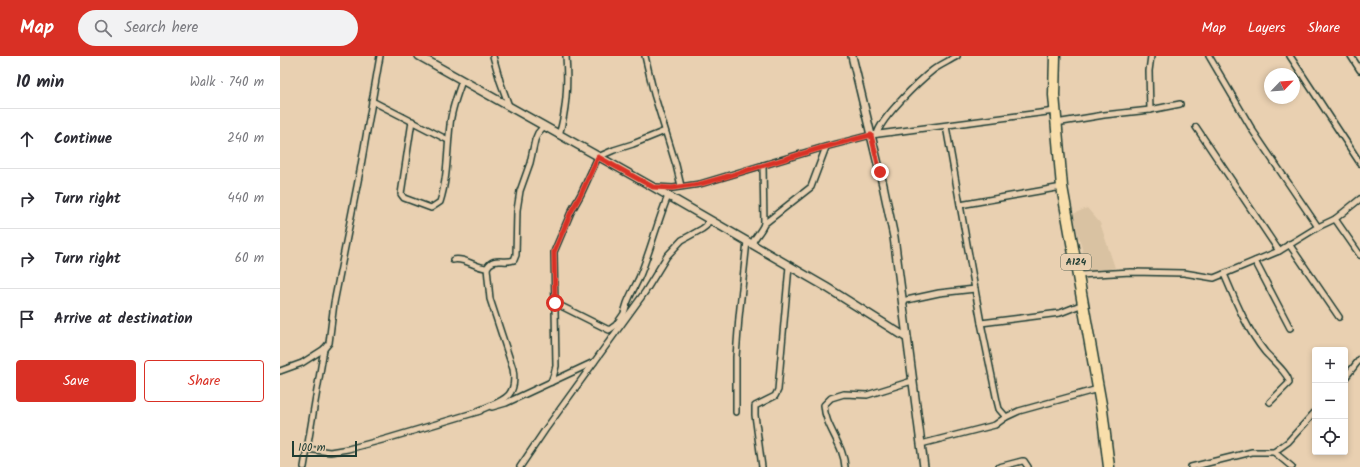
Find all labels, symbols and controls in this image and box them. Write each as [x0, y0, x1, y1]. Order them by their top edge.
search box [78, 10, 358, 46]
text: Map [20, 13, 54, 43]
text: Search here [124, 16, 198, 40]
icon: search [92, 17, 114, 39]
text: Map [1202, 17, 1226, 39]
text: Layers [1248, 17, 1286, 39]
text: Share [1308, 17, 1340, 39]
north arrow [1264, 68, 1300, 104]
text: 10 min [16, 69, 64, 96]
text: Walk · 740 m [190, 72, 264, 93]
text: Continue [54, 127, 112, 151]
icon: ahead [16, 128, 38, 150]
text: 240 m [227, 128, 264, 149]
route end [871, 163, 889, 181]
text: Turn right [54, 187, 121, 211]
icon: right [16, 188, 38, 210]
text: 440 m [228, 188, 264, 209]
text: Turn right [54, 247, 121, 271]
icon: right [16, 248, 38, 270]
text: 60 m [235, 248, 264, 269]
road number: A124 [1061, 254, 1091, 270]
route start [546, 294, 564, 312]
text: Arrive at destination [54, 307, 193, 331]
icon: arrive [16, 308, 38, 330]
map controls [1312, 347, 1348, 455]
button: + [1312, 347, 1348, 383]
button: Save [16, 360, 136, 402]
button: Share [144, 360, 264, 402]
button: − [1312, 383, 1348, 419]
button: locate [1312, 419, 1348, 455]
scale bar [292, 439, 357, 458]
text: 100 m [298, 439, 326, 457]

